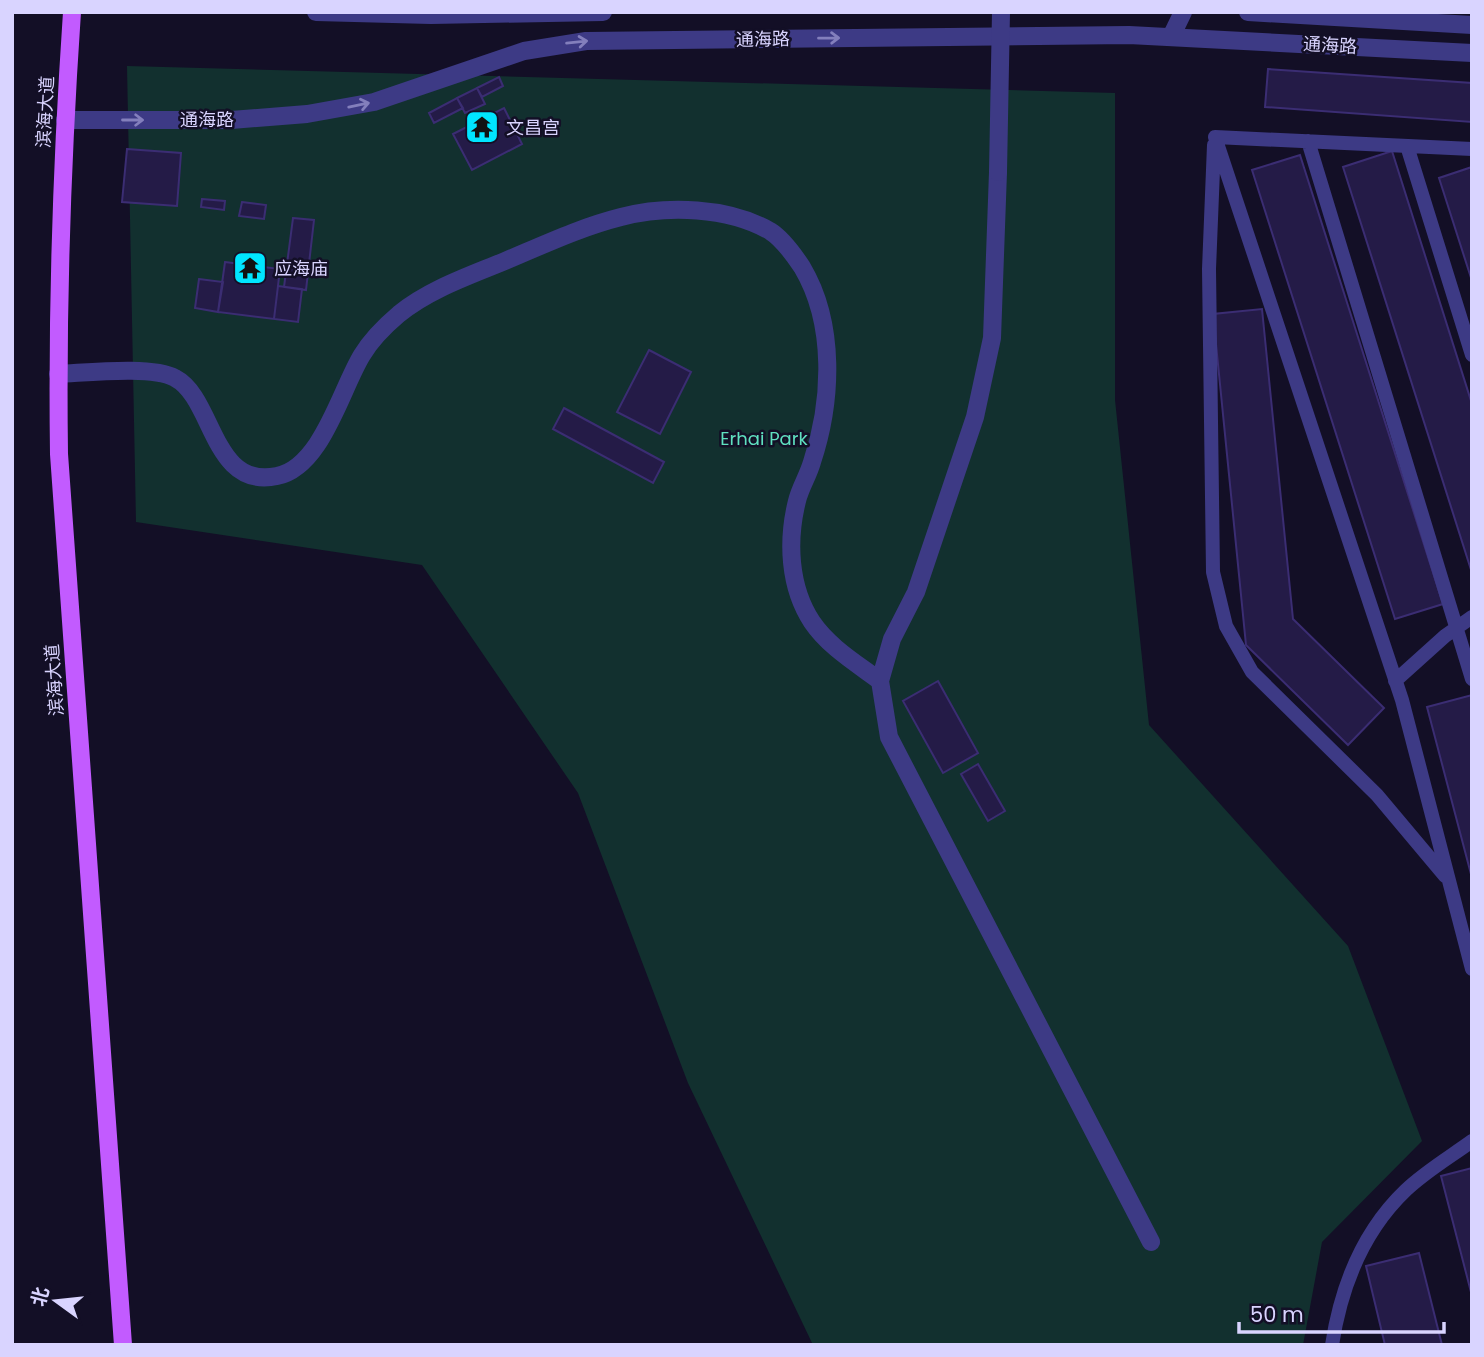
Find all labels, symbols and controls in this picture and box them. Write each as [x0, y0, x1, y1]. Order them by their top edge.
street label: 通海路 [736, 26, 790, 52]
one-way arrow [817, 31, 840, 44]
street label: 通海路 [1302, 31, 1358, 59]
one-way arrow [565, 35, 588, 48]
street label: 滨海大道 [31, 75, 59, 149]
one-way arrow [347, 98, 370, 112]
street label: 通海路 [180, 107, 234, 132]
temple icon: 文昌宫 [463, 108, 501, 146]
one-way arrow [121, 113, 144, 127]
place label: 文昌宫 [506, 115, 560, 140]
temple icon: 应海庙 [231, 249, 269, 287]
place label: 应海庙 [274, 256, 328, 281]
park label: Erhai Park [720, 426, 808, 451]
street label: 滨海大道 [39, 643, 69, 717]
north arrow [21, 1266, 91, 1336]
text: 北 [25, 1284, 56, 1309]
scale bar [1239, 1290, 1444, 1334]
text: 50 m [1250, 1300, 1304, 1329]

